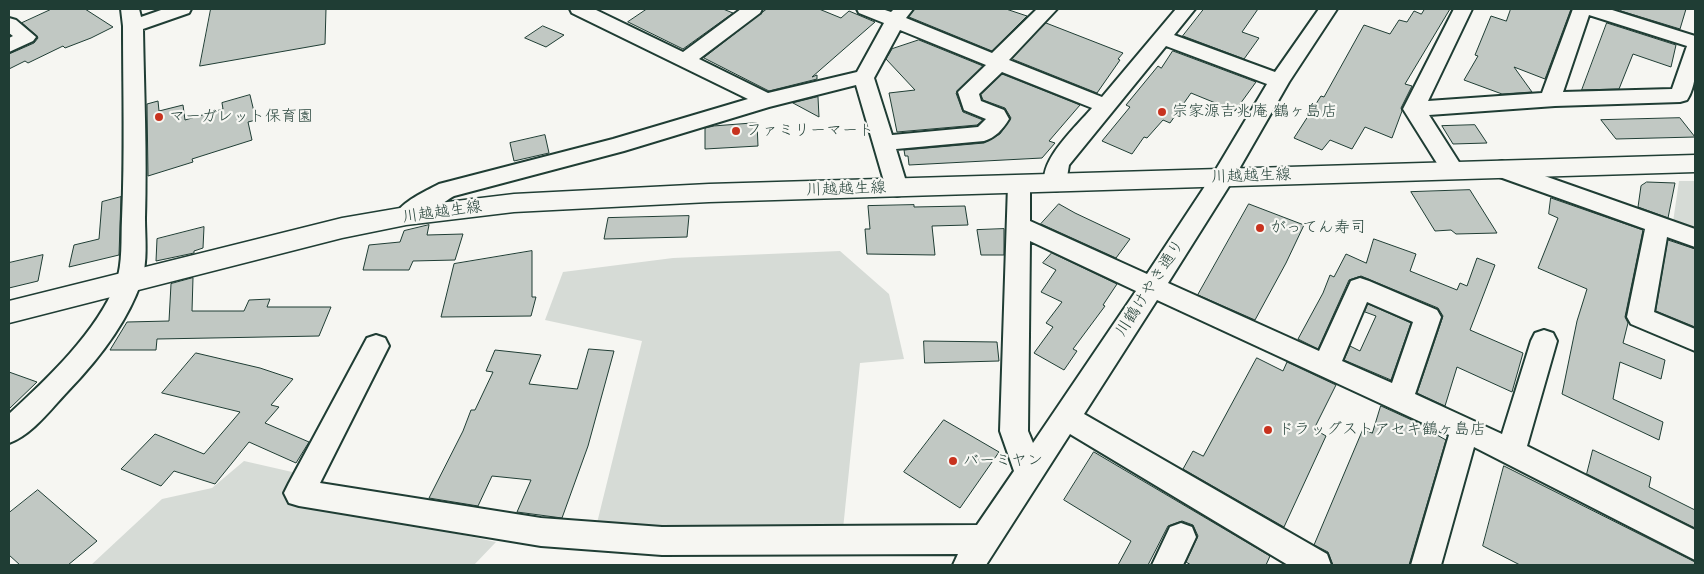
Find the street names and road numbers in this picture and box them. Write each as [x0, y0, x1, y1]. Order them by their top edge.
street label: 川越越生線 [1211, 165, 1291, 187]
street label: 川越越生線 [806, 178, 886, 200]
street label: 川越越生線 [401, 197, 483, 227]
street label: 川鶴けやき通り [1111, 236, 1189, 340]

